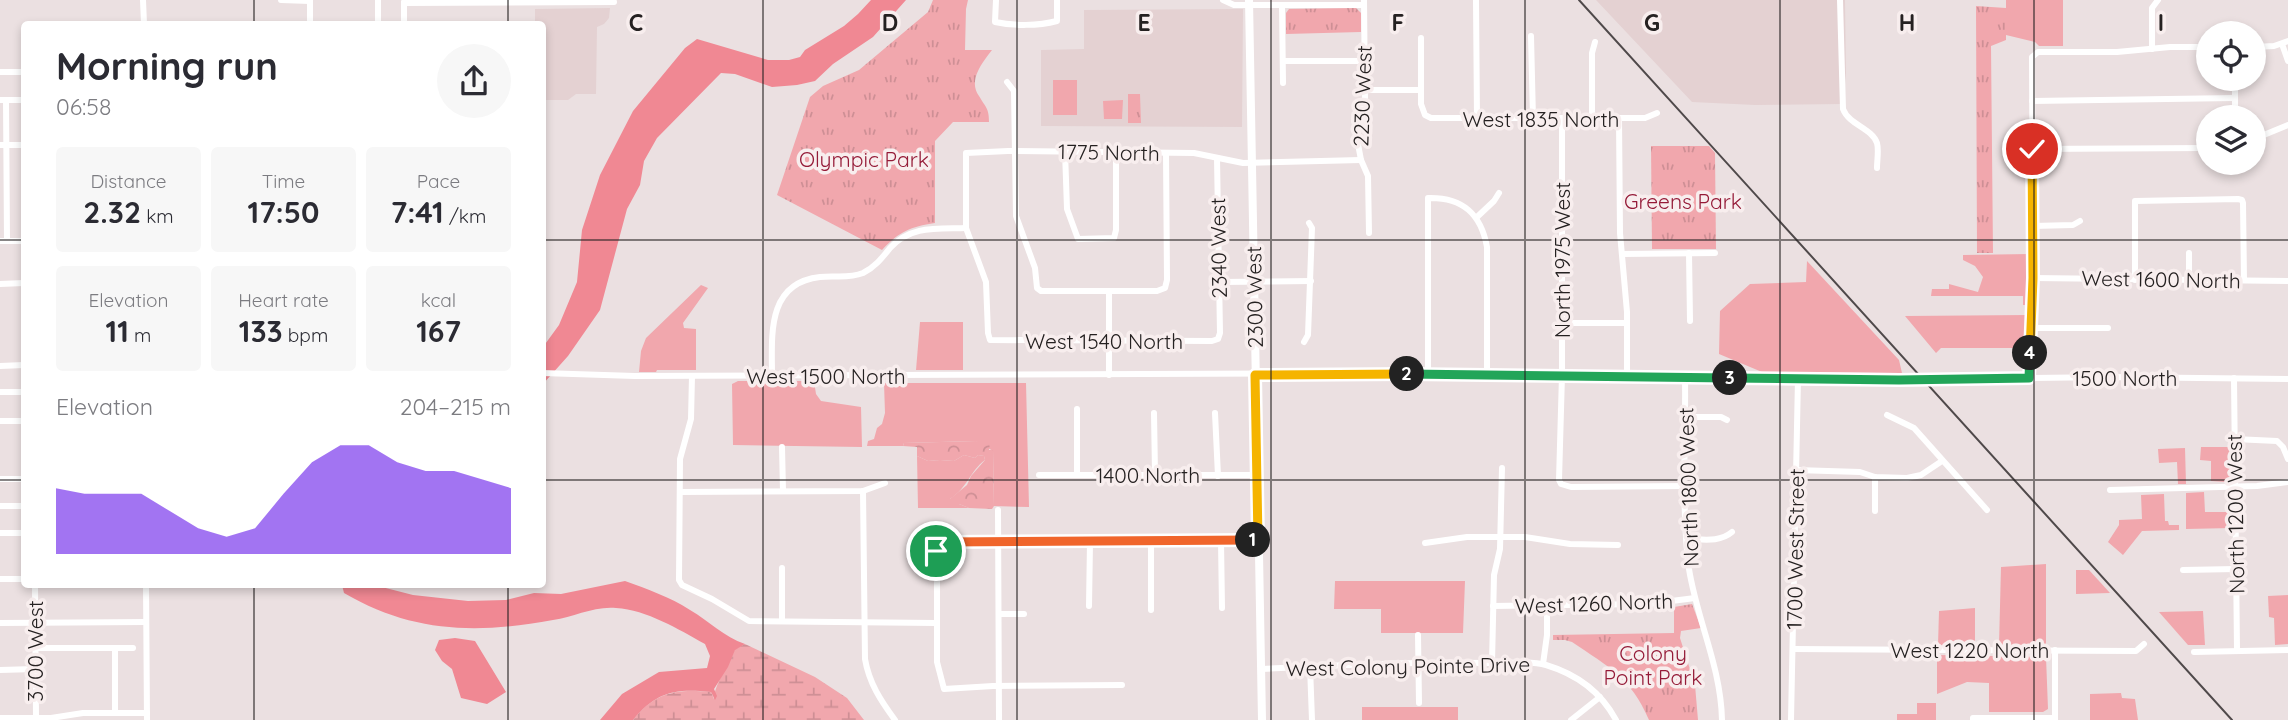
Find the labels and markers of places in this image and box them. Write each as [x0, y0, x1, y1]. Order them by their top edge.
pin [2002, 119, 2062, 179]
pin: 4 [2012, 336, 2048, 370]
pin: 2 [1390, 356, 1424, 392]
pin: 3 [1712, 360, 1748, 396]
pin [906, 521, 966, 581]
pin: 1 [1236, 522, 1270, 558]

